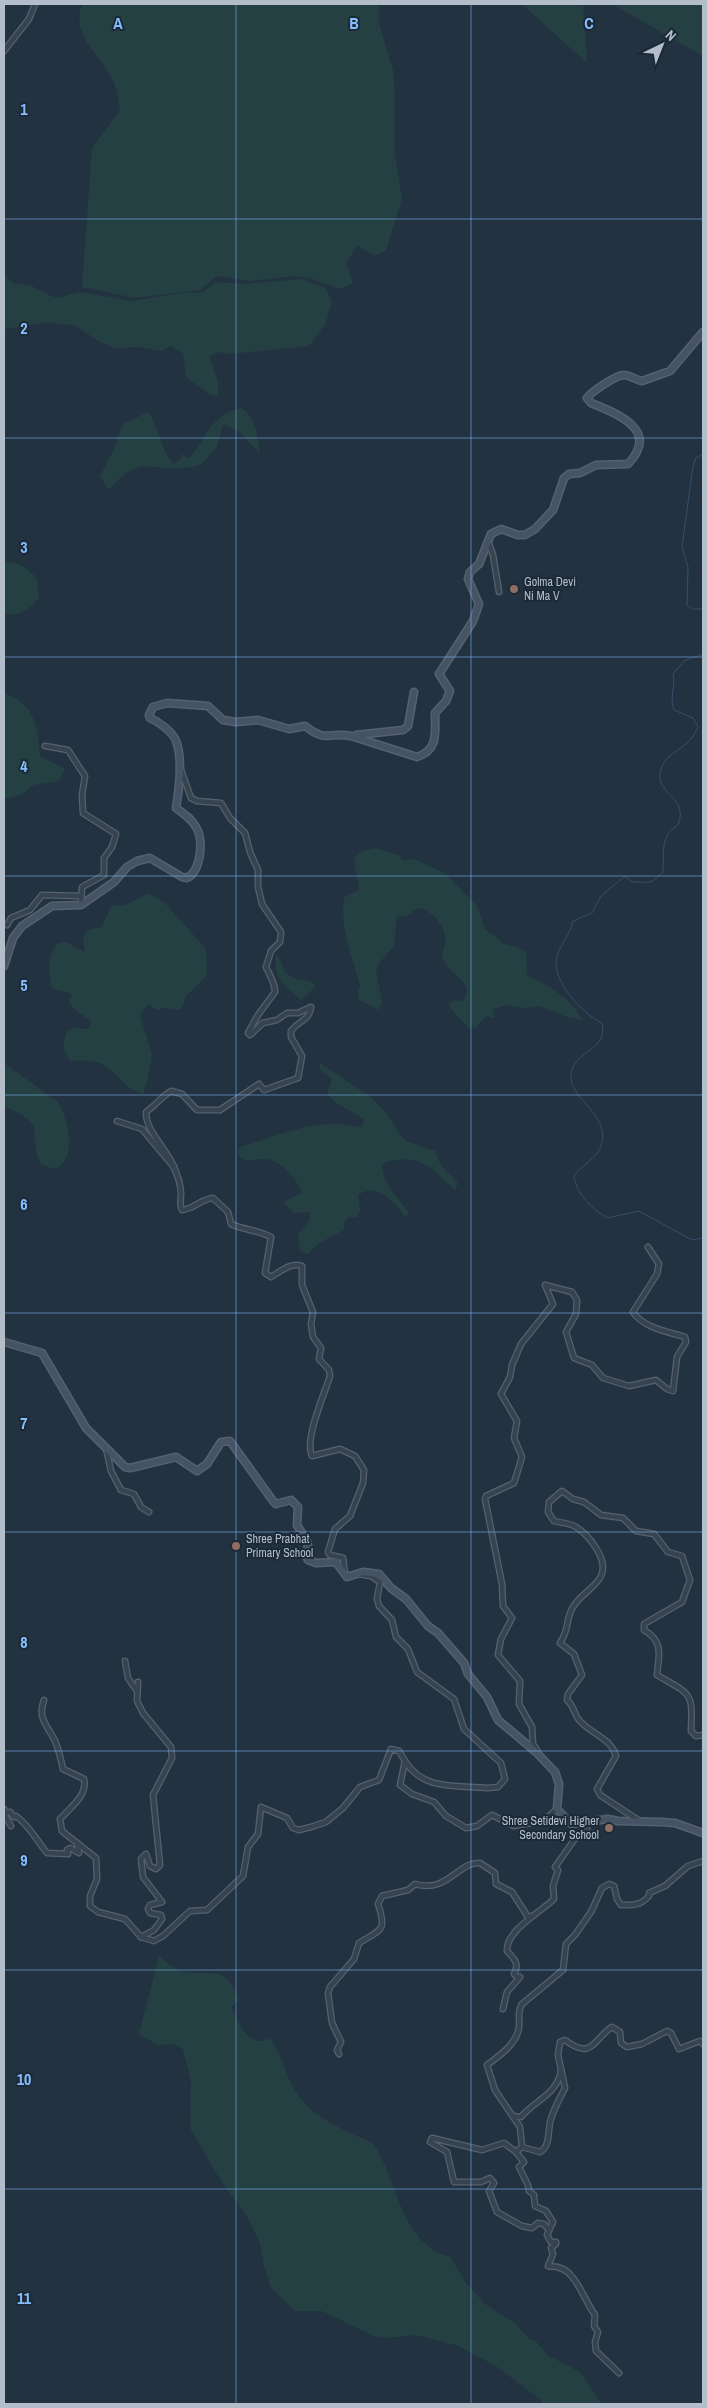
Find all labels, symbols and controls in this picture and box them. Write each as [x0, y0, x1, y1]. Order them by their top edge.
text: A [113, 12, 123, 34]
text: B [349, 12, 359, 34]
text: C [584, 12, 594, 34]
north arrow [637, 20, 687, 70]
text: N [662, 26, 680, 45]
text: 1 [20, 98, 28, 120]
text: 2 [20, 317, 28, 339]
text: 3 [20, 536, 28, 558]
place label: Golma Devi Ni Ma V [524, 574, 576, 604]
marker: Golma Devi Ni Ma V [508, 583, 520, 595]
text: 4 [20, 755, 28, 777]
text: 5 [20, 974, 28, 996]
text: 6 [20, 1193, 28, 1215]
text: 7 [20, 1412, 28, 1434]
place label: Shree Prabhat Primary School [246, 1531, 313, 1561]
marker: Shree Prabhat Primary School [230, 1540, 242, 1552]
text: 8 [20, 1631, 28, 1653]
place label: Shree Setidevi Higher Secondary School [502, 1813, 600, 1843]
marker: Shree Setidevi Higher Secondary School [603, 1822, 615, 1834]
text: 9 [20, 1849, 28, 1871]
text: 10 [17, 2068, 31, 2090]
text: 11 [17, 2287, 32, 2309]

